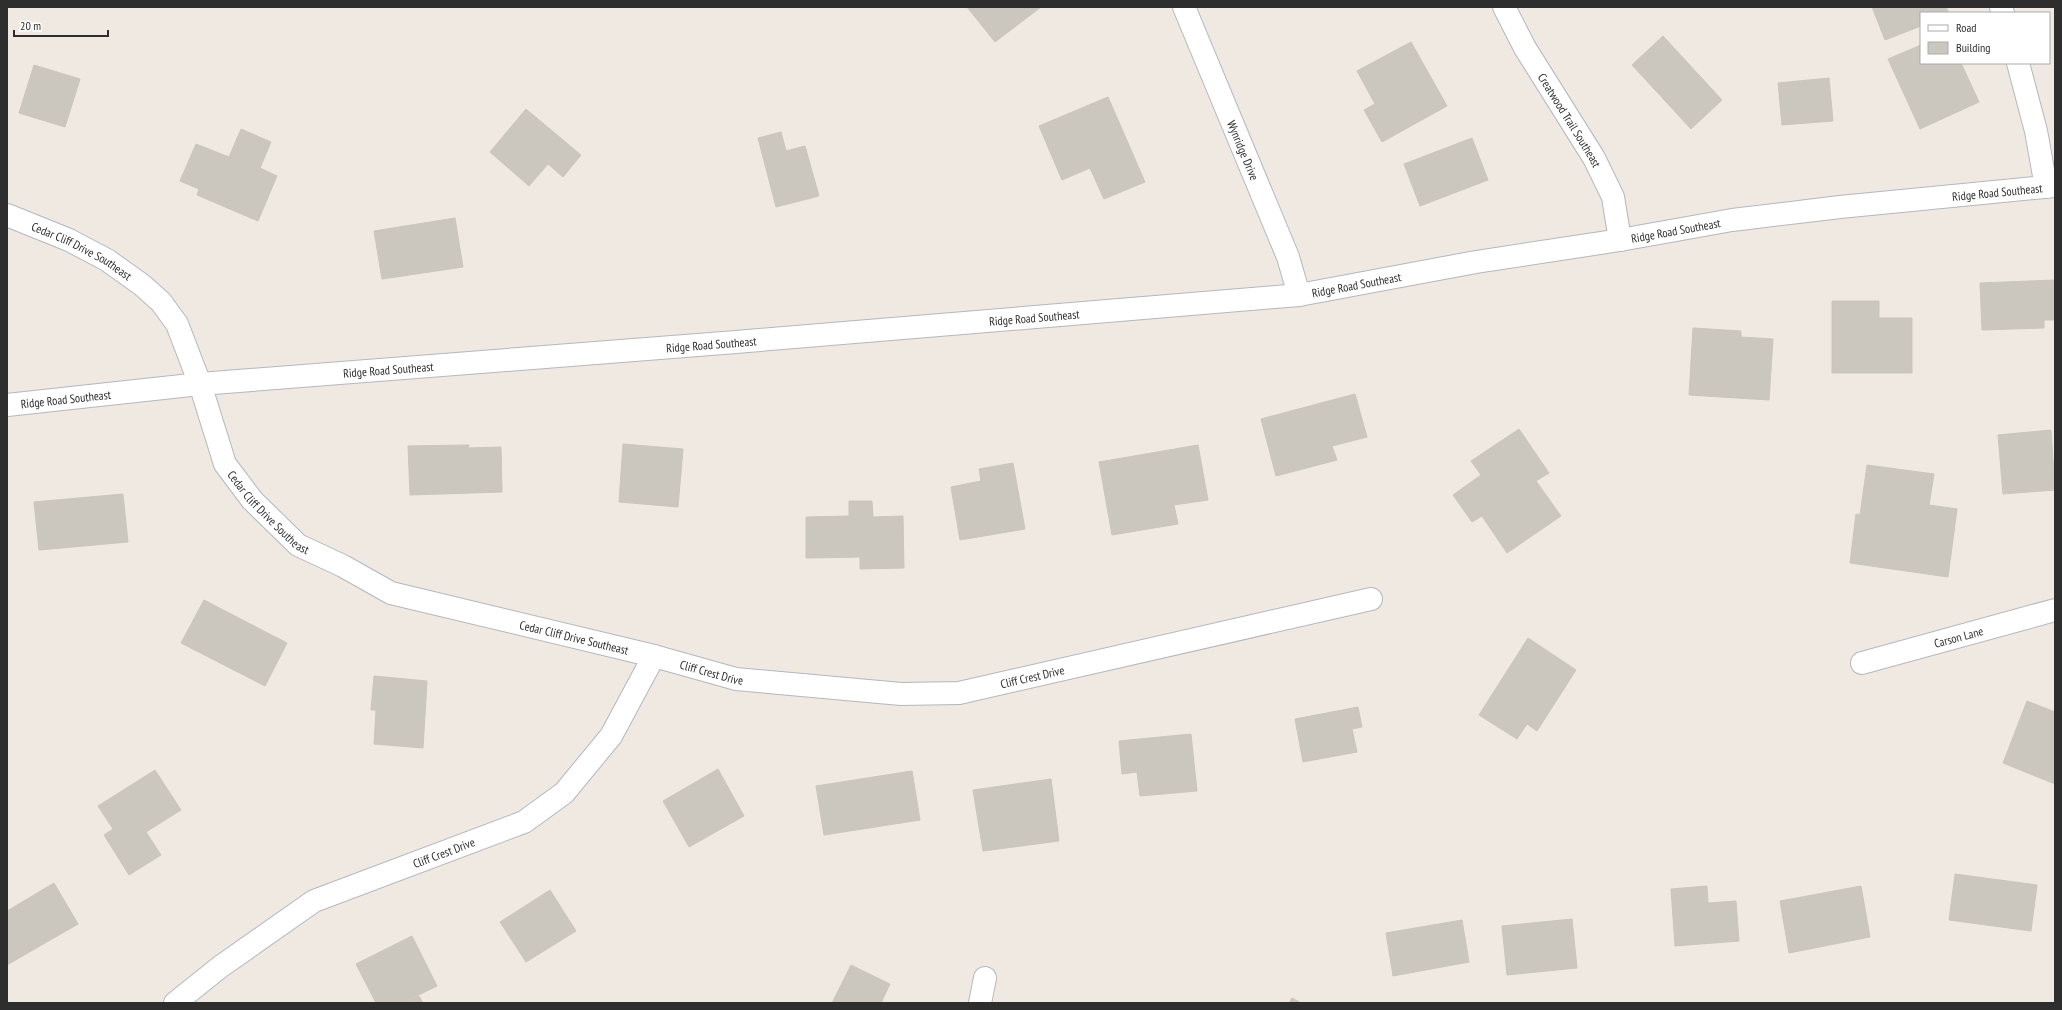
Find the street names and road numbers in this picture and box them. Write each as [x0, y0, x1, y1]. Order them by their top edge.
street label: Creatwood Trail Southeast [1535, 70, 1605, 170]
street label: Wynridge Drive [1224, 118, 1263, 182]
street label: Ridge Road Southeast [1951, 180, 2044, 204]
street label: Ridge Road Southeast [1630, 215, 1722, 245]
street label: Cedar Cliff Drive Southeast [30, 218, 135, 283]
street label: Ridge Road Southeast [1310, 269, 1403, 300]
street label: Ridge Road Southeast [988, 306, 1081, 328]
street label: Ridge Road Southeast [666, 333, 758, 355]
street label: Ridge Road Southeast [343, 358, 435, 380]
street label: Ridge Road Southeast [20, 386, 112, 411]
street label: Cedar Cliff Drive Southeast [225, 467, 312, 557]
street label: Cedar Cliff Drive Southeast [518, 617, 631, 657]
street label: Carson Lane [1932, 623, 1985, 650]
street label: Cliff Crest Drive [678, 656, 744, 687]
street label: Cliff Crest Drive [999, 662, 1066, 691]
street label: Cliff Crest Drive [411, 834, 477, 871]

